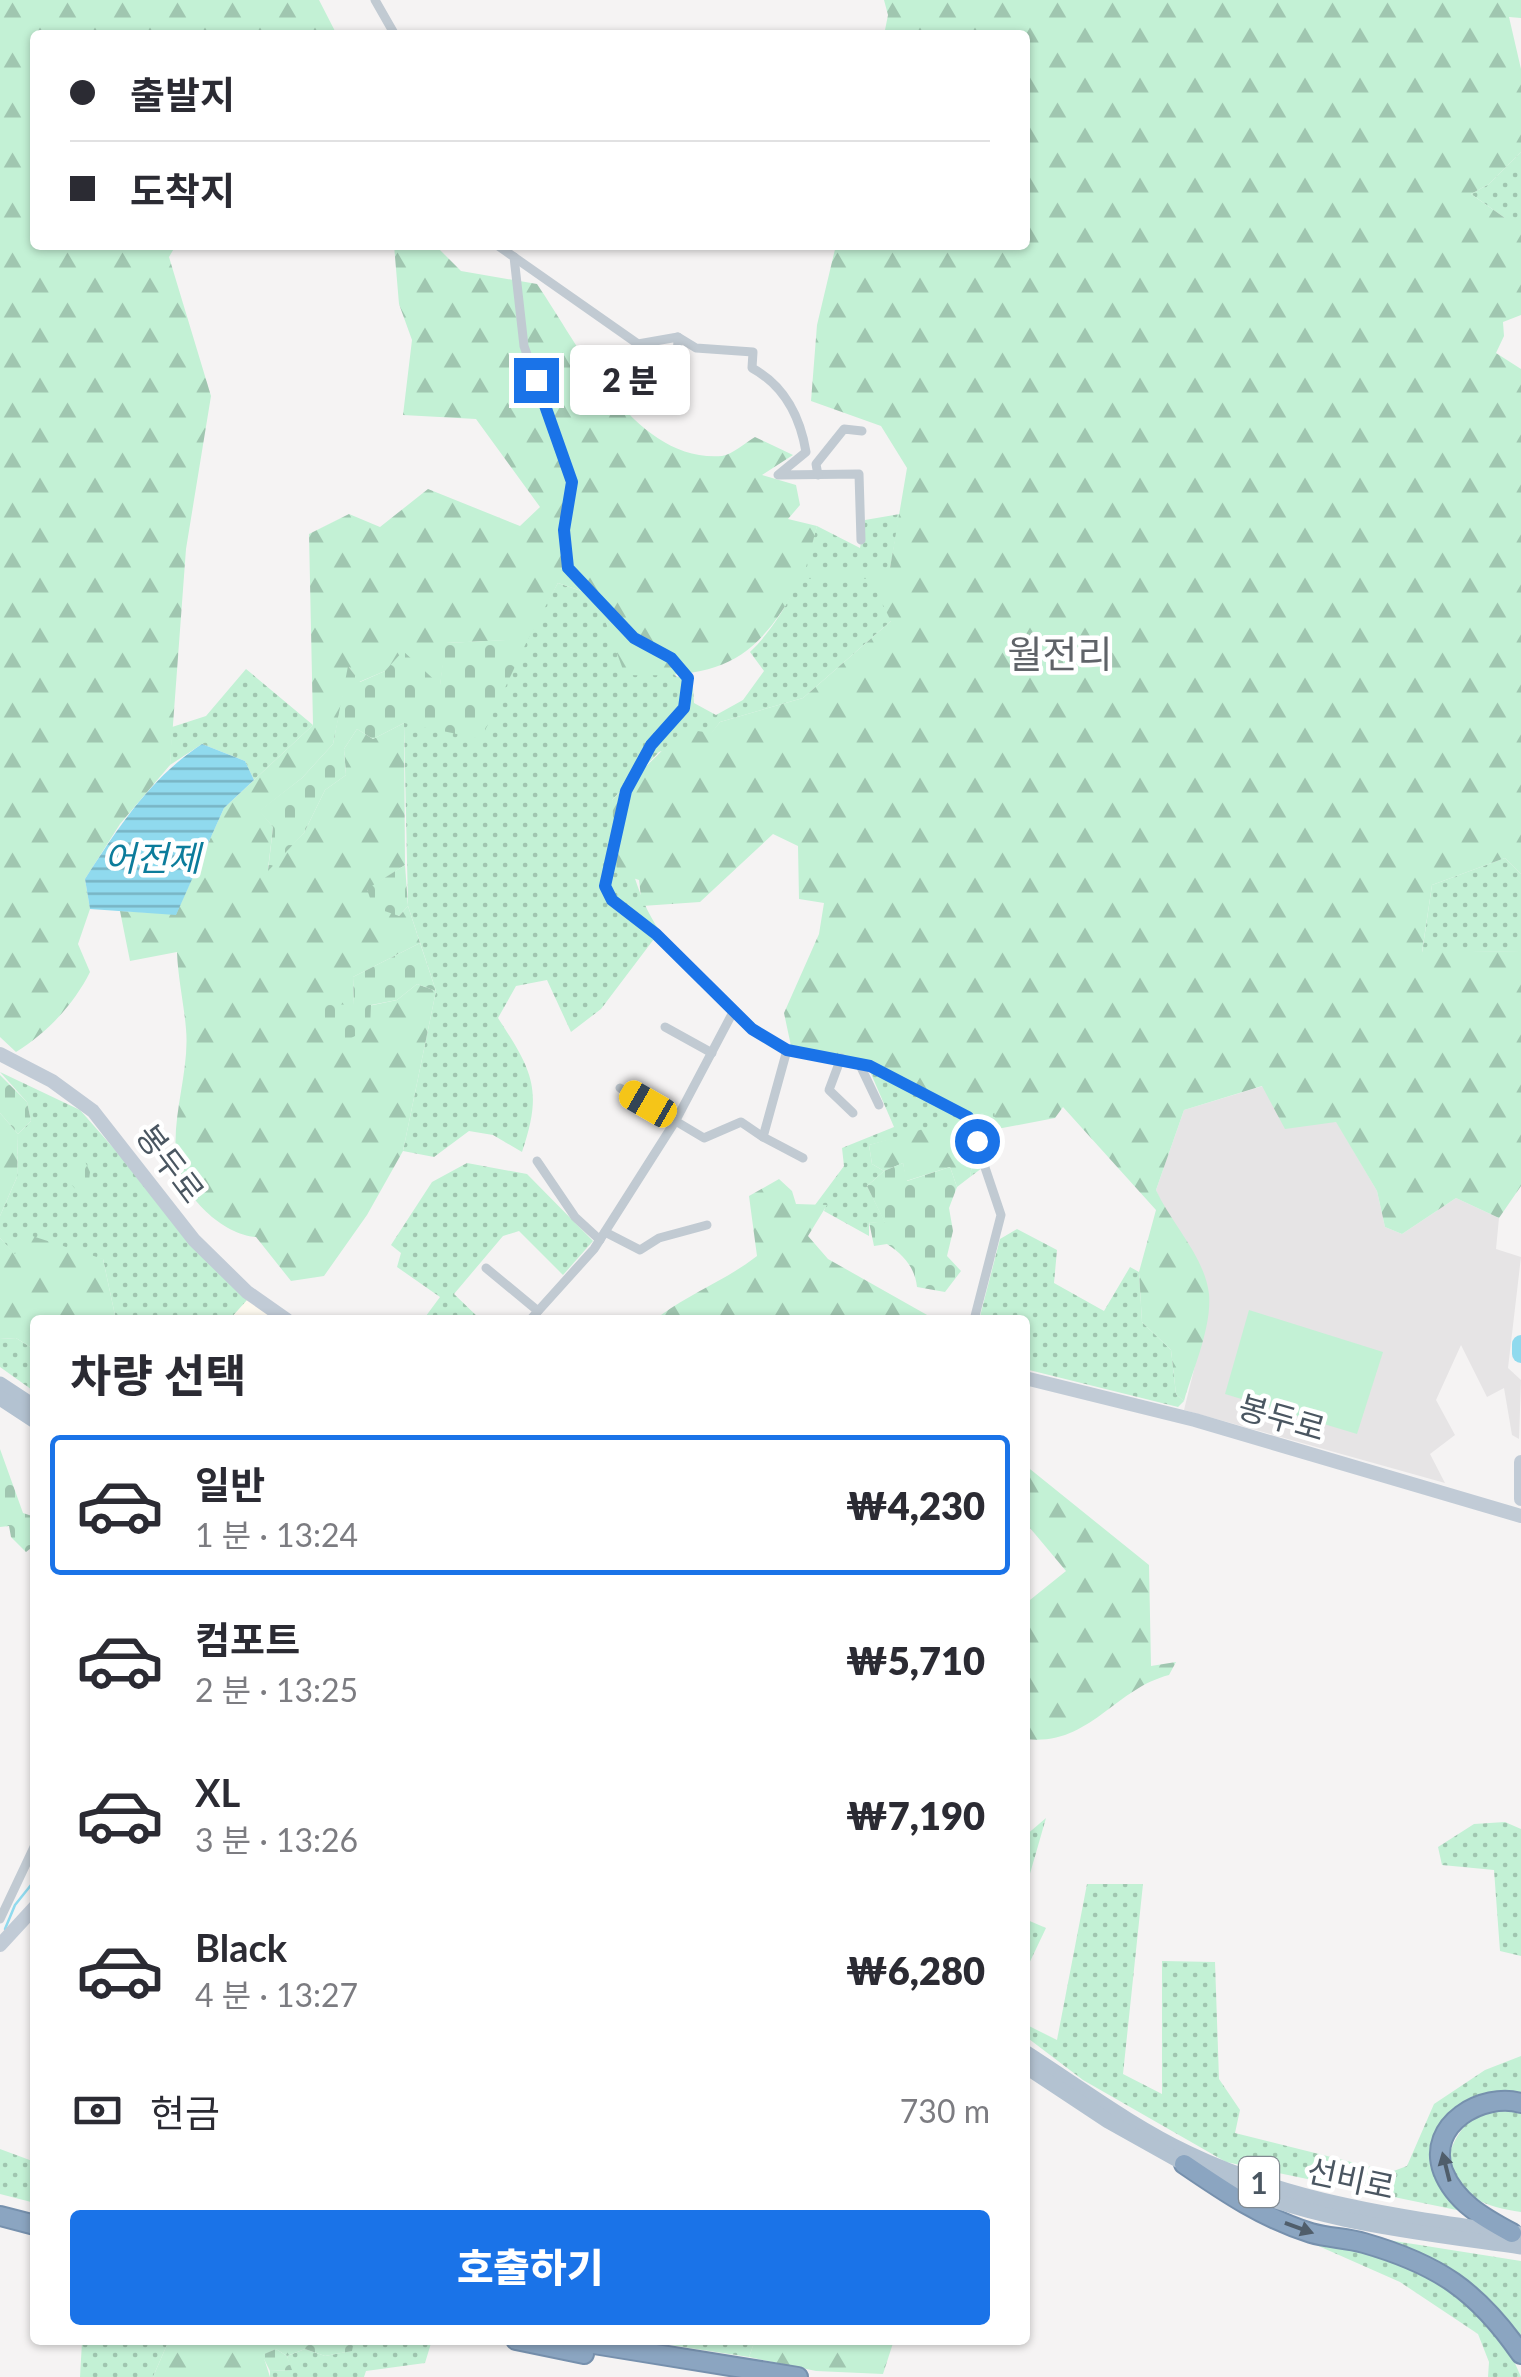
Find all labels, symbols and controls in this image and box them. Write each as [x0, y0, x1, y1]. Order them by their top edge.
text: 출발지 [130, 71, 235, 117]
text: 도착지 [130, 167, 235, 213]
callout: 2 분 [571, 345, 691, 415]
route end [514, 358, 559, 403]
text: 2 분 [602, 360, 658, 399]
district label: 월전리 [1008, 630, 1112, 676]
water label: 어전제 [104, 836, 204, 878]
car [615, 1076, 681, 1132]
street label: 봉두로 [129, 1116, 213, 1210]
route start [955, 1119, 1000, 1164]
text: 차량 선택 [70, 1348, 247, 1402]
street label: 봉두로 [1234, 1386, 1330, 1448]
icon: car [75, 1460, 165, 1550]
text: 일반 [195, 1461, 265, 1507]
text: ₩4,230 [846, 1482, 985, 1528]
text: 1 분 · 13:24 [195, 1515, 358, 1554]
icon: car [75, 1615, 165, 1705]
text: 컴포트 [195, 1616, 300, 1662]
text: ₩5,710 [846, 1637, 985, 1683]
text: 2 분 · 13:25 [195, 1670, 358, 1709]
text: XL [195, 1769, 240, 1815]
icon: car [75, 1770, 165, 1860]
text: ₩7,190 [846, 1792, 985, 1838]
text: 3 분 · 13:26 [195, 1820, 358, 1859]
text: Black [195, 1924, 287, 1970]
icon: car [75, 1925, 165, 2015]
text: ₩6,280 [846, 1947, 985, 1993]
text: 4 분 · 13:27 [195, 1975, 358, 2014]
icon: cash [70, 2083, 125, 2138]
text: 현금 [150, 2089, 220, 2135]
text: 730 m [900, 2091, 990, 2130]
street label: 선비로 [1304, 2150, 1398, 2206]
one-way arrow [1438, 2152, 1453, 2183]
road number: 1 [1239, 2157, 1279, 2207]
button: 호출하기 [70, 2210, 990, 2325]
one-way arrow [1284, 2221, 1314, 2236]

